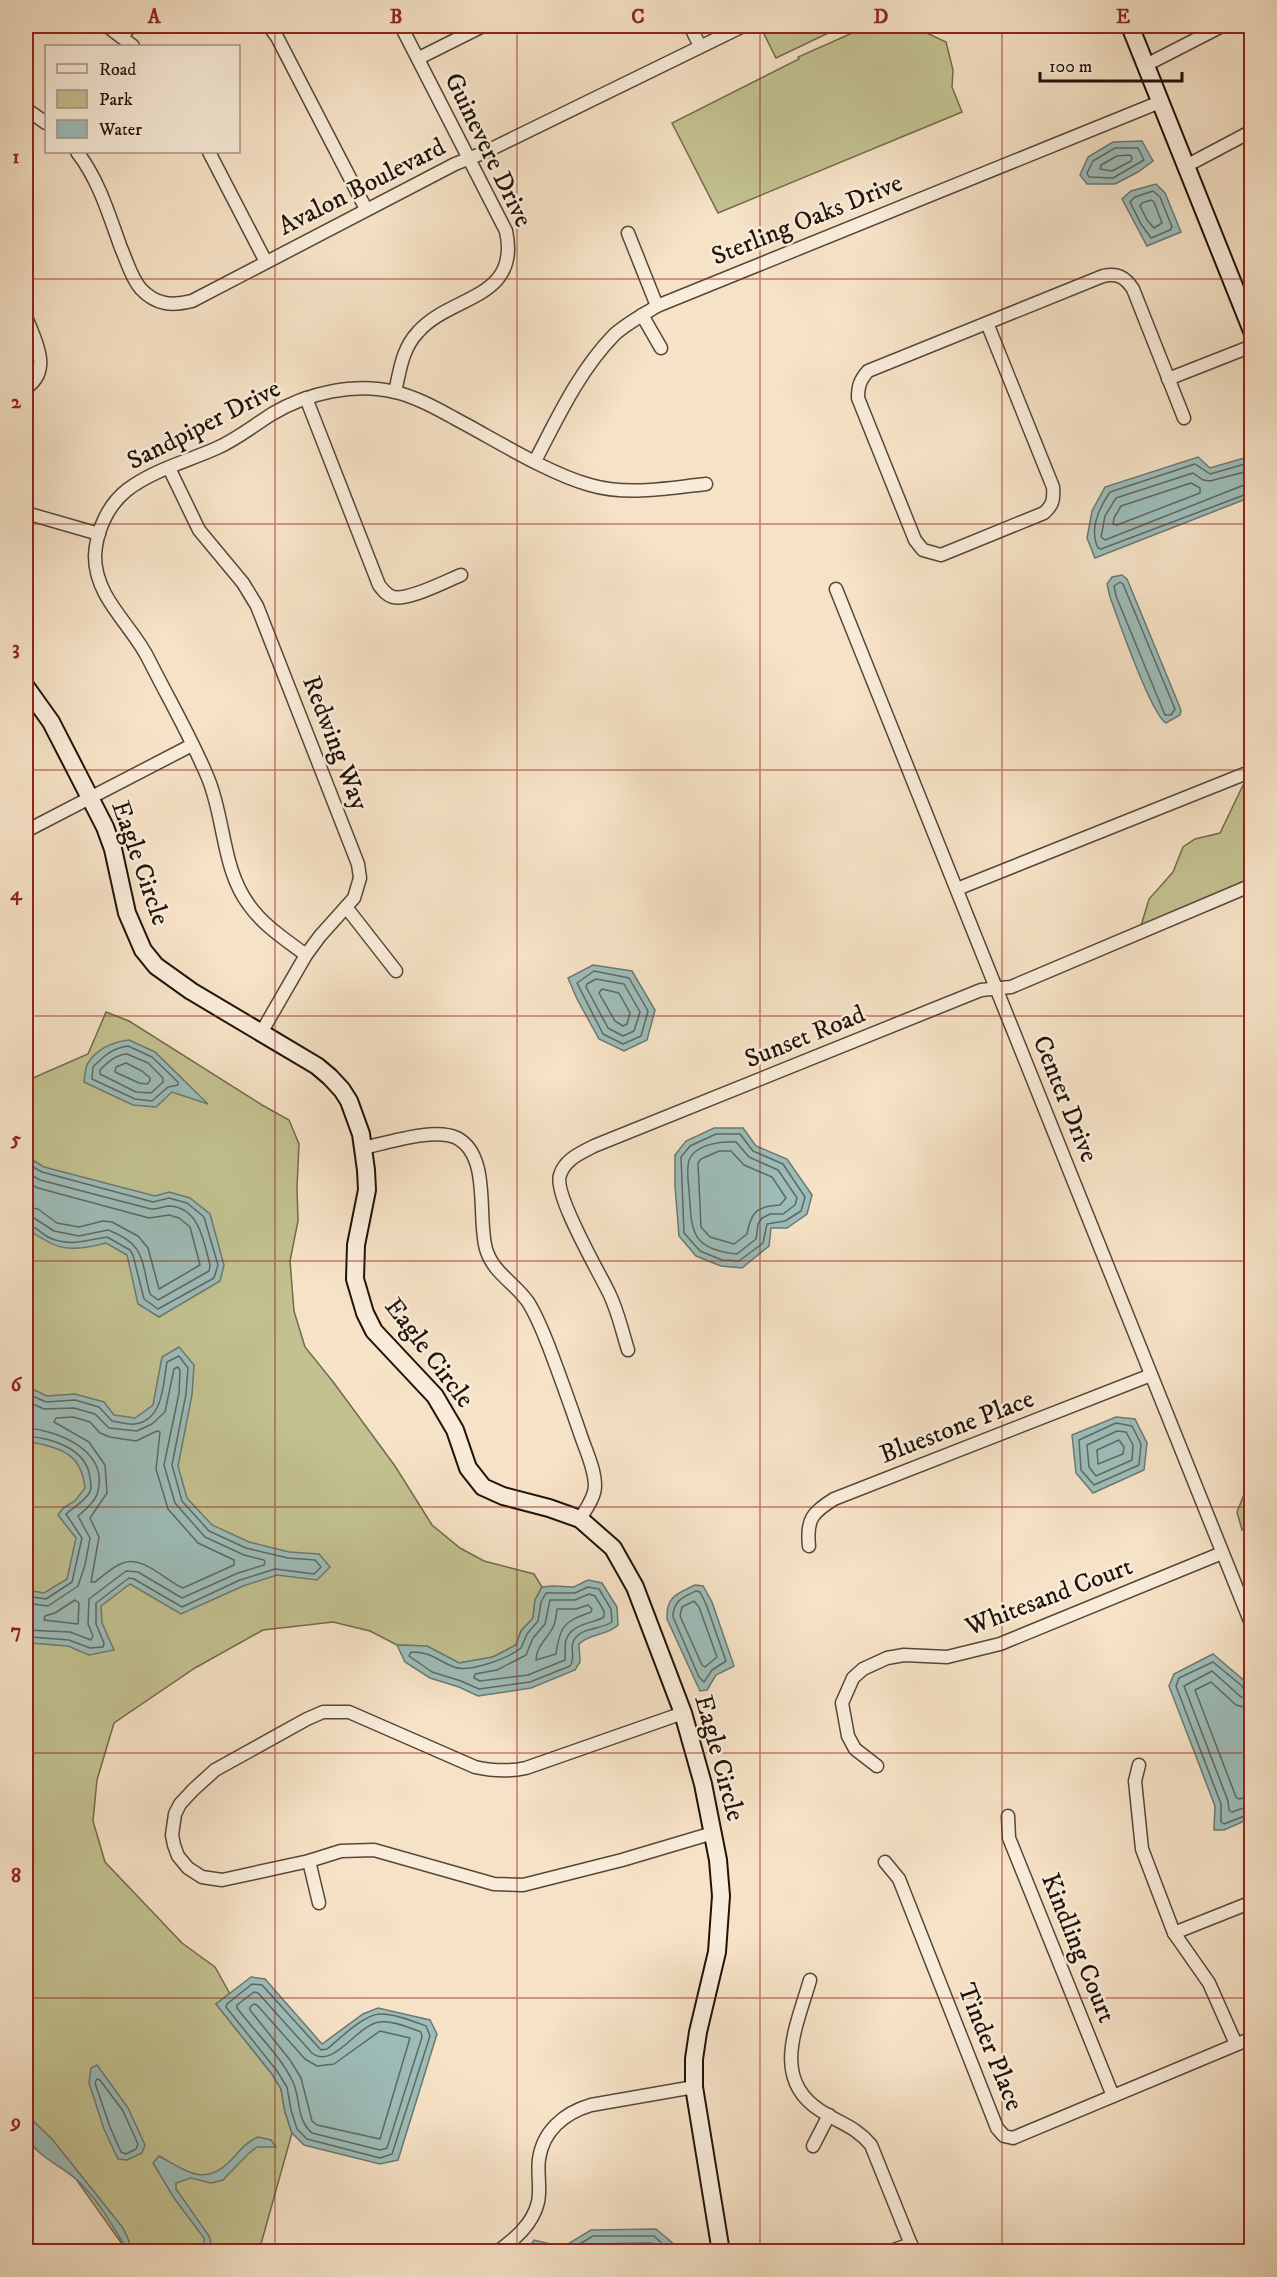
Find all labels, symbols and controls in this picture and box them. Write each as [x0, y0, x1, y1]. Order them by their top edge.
text: A [147, 5, 162, 30]
text: B [390, 5, 402, 30]
text: C [631, 5, 645, 30]
text: D [874, 5, 889, 30]
text: E [1116, 5, 1130, 30]
legend [45, 45, 240, 153]
scale bar [1040, 45, 1182, 83]
text: 100 m [1049, 56, 1092, 78]
text: Road [99, 59, 136, 81]
street label: Guinevere Drive [436, 67, 540, 233]
text: Park [99, 89, 133, 111]
text: Water [98, 119, 142, 141]
street label: Avalon Boulevard [273, 131, 451, 243]
text: 1 [12, 145, 20, 170]
street label: Sterling Oaks Drive [707, 167, 907, 273]
street label: Sandpiper Drive [122, 372, 286, 478]
text: 2 [11, 390, 22, 415]
text: 3 [12, 636, 20, 661]
street label: Redwing Way [294, 671, 376, 816]
street label: Eagle Circle [103, 796, 177, 930]
text: 4 [10, 882, 23, 907]
street label: Sunset Road [740, 998, 870, 1076]
street label: Center Drive [1025, 1031, 1105, 1167]
text: 5 [10, 1127, 21, 1152]
street label: Eagle Circle [377, 1291, 481, 1415]
text: 6 [11, 1373, 23, 1398]
street label: Bluestone Place [875, 1382, 1039, 1472]
street label: Whitesand Court [960, 1550, 1137, 1644]
text: 7 [11, 1619, 21, 1644]
street label: Eagle Circle [686, 1691, 752, 1825]
text: 8 [11, 1864, 21, 1889]
street label: Kindling Court [1033, 1868, 1123, 2028]
street label: Tinder Place [949, 1978, 1031, 2116]
text: 9 [9, 2110, 21, 2135]

